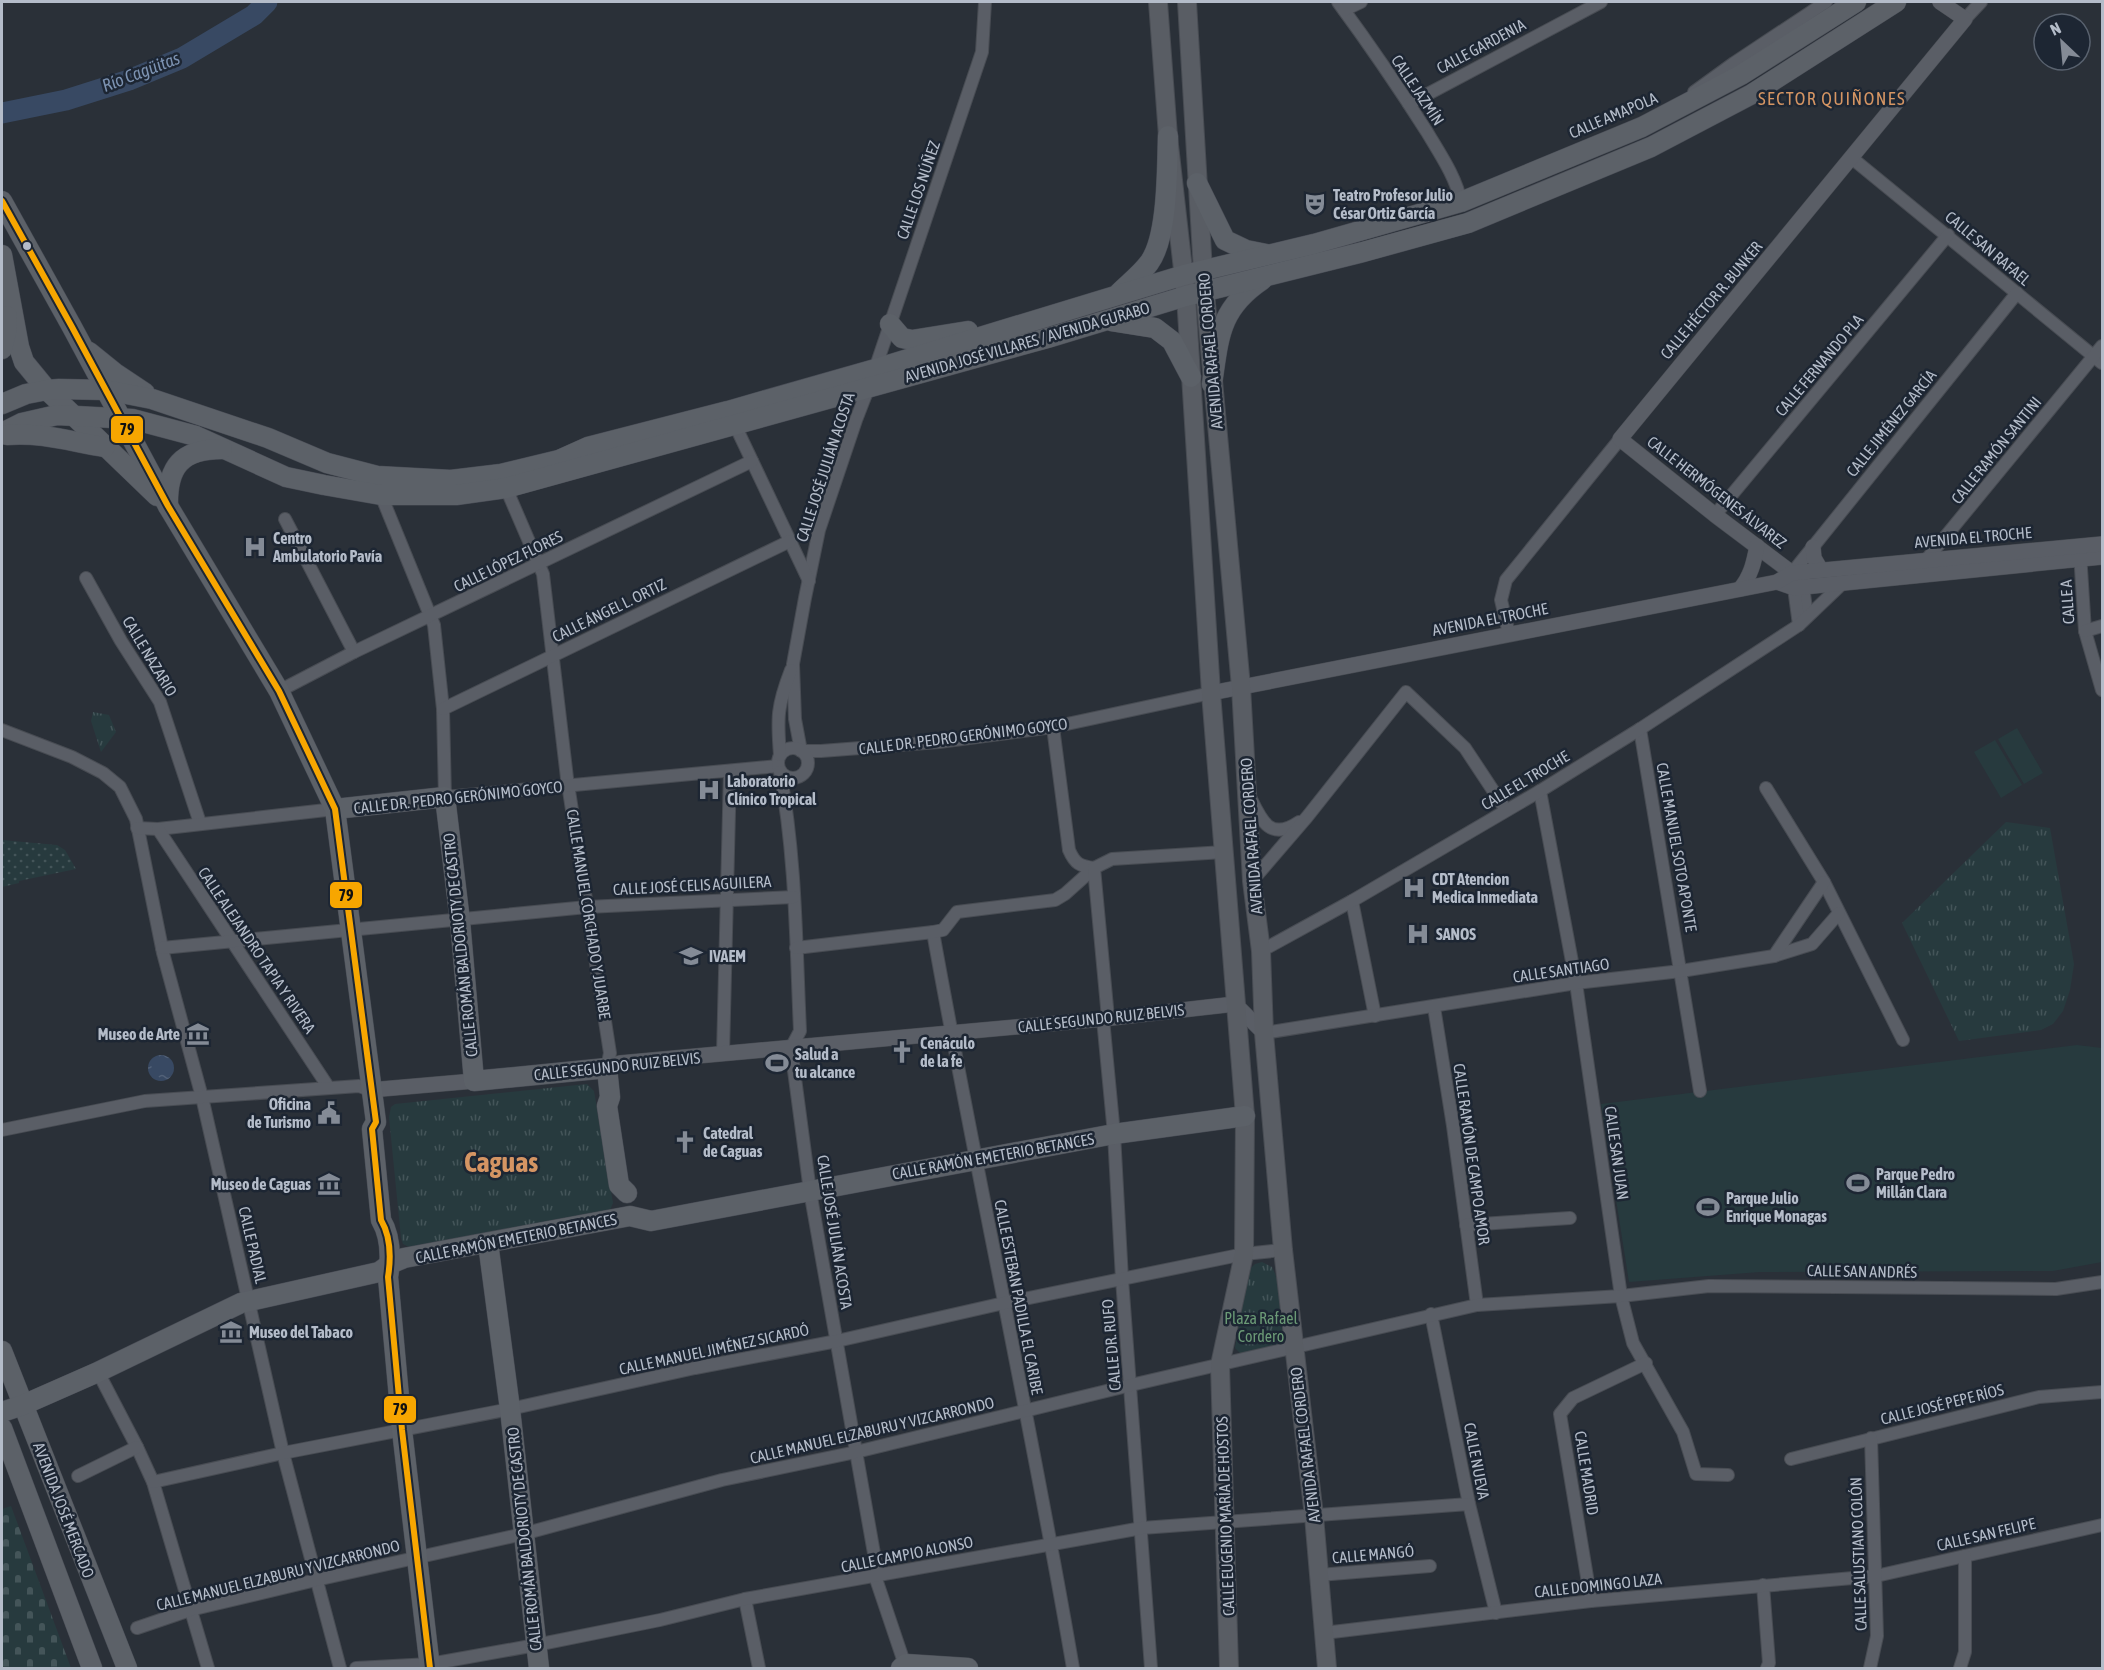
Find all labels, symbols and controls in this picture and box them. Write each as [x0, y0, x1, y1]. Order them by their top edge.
north arrow [2032, 12, 2092, 72]
street label: CALLE GARDENIA [1434, 15, 1529, 77]
text: N [2047, 18, 2064, 39]
water label: Río Cagüitas [99, 47, 183, 96]
street label: CALLE JAZMÍN [1388, 51, 1448, 129]
street label: CALLE AMAPOLA [1566, 88, 1660, 142]
district label: SECTOR QUIÑONES [1758, 88, 1906, 109]
street label: CALLE LOS NÚÑEZ [893, 138, 943, 242]
place label: Teatro Profesor Julio César Ortiz García [1333, 186, 1453, 222]
theatre icon: Teatro Profesor Julio César Ortiz García [1302, 191, 1328, 217]
street label: CALLE SAN RAFAEL [1942, 207, 2035, 289]
street label: CALLE HÉCTOR R. BUNKER [1656, 237, 1766, 363]
unlabelled marker [21, 240, 33, 252]
street label: AVENIDA RAFAEL CORDERO [1194, 272, 1226, 430]
street label: AVENIDA JOSÉ VILLARES / AVENIDA GURABO [903, 298, 1151, 386]
street label: CALLE FERNANDO PLA [1771, 311, 1867, 419]
street label: CALLE JIMÉNEZ GARCÍA [1842, 366, 1940, 480]
street label: CALLE JOSÉ JULIÁN ACOSTA [792, 390, 858, 544]
street label: CALLE RAMÓN SANTINI [1947, 393, 2045, 507]
line badge: 79 [110, 415, 144, 444]
text: 79 [119, 420, 135, 438]
street label: CALLE HERMÓGENES ÁLVAREZ [1644, 432, 1790, 552]
street label: AVENIDA EL TROCHE [1914, 523, 2032, 551]
street label: CALLE LÓPEZ FLORES [451, 527, 566, 595]
place label: Centro Ambulatorio Pavía [272, 529, 382, 565]
hospital icon: Centro Ambulatorio Pavía [242, 534, 268, 560]
street label: CALLE ÁNGEL L. ORTIZ [549, 575, 669, 645]
street label: CALLE A [2056, 579, 2078, 625]
street label: AVENIDA EL TROCHE [1431, 599, 1550, 639]
street label: CALLE NAZARIO [119, 613, 181, 699]
street label: CALLE DR. PEDRO GERÓNIMO GOYCO [858, 714, 1068, 758]
street label: CALLE EL TROCHE [1478, 747, 1572, 813]
street label: AVENIDA RAFAEL CORDERO [1237, 757, 1265, 915]
street label: CALLE MANUEL SOTO APONTE [1653, 761, 1701, 933]
place label: Laboratorio Clínico Tropical [727, 772, 817, 808]
street label: CALLE DR. PEDRO GERÓNIMO GOYCO [353, 777, 563, 817]
hospital icon: Laboratorio Clínico Tropical [696, 777, 722, 803]
street label: CALLE MANUEL CORCHADO Y JUARBE [564, 808, 615, 1020]
street label: CALLE ROMÁN BALDORIOTY DE CASTRO [439, 832, 481, 1058]
street label: CALLE ALEJANDRO TAPIA Y RIVERA [195, 864, 319, 1036]
place label: CDT Atencion Medica Inmediata [1432, 870, 1538, 906]
street label: CALLE JOSÉ CELIS AGUILERA [612, 872, 772, 898]
hospital icon: CDT Atencion Medica Inmediata [1401, 875, 1427, 901]
line badge: 79 [329, 881, 363, 909]
text: 79 [338, 886, 354, 904]
hospital icon: SANOS [1405, 921, 1431, 947]
place label: SANOS [1436, 925, 1476, 943]
school or university icon: IVAEM [678, 943, 704, 969]
place label: IVAEM [709, 947, 746, 965]
street label: CALLE SANTIAGO [1512, 954, 1610, 986]
street label: CALLE SEGUNDO RUIZ BELVIS [1017, 1000, 1185, 1036]
museum icon: Museo de Arte [185, 1021, 211, 1047]
place label: Museo de Arte [98, 1025, 180, 1043]
place label: Cenáculo de la fe [920, 1034, 975, 1070]
church icon: Cenáculo de la fe [889, 1039, 915, 1065]
place label: Salud a tu alcance [794, 1045, 855, 1081]
street label: CALLE SEGUNDO RUIZ BELVIS [533, 1048, 701, 1084]
sports icon: Salud a tu alcance [764, 1050, 790, 1076]
street label: CALLE RAMÓN DE CAMPO AMOR [1450, 1062, 1494, 1246]
place label: Oficina de Turismo [247, 1095, 311, 1131]
public building icon: Oficina de Turismo [316, 1100, 342, 1126]
street label: CALLE SAN JUAN [1602, 1105, 1632, 1201]
place label: Catedral de Caguas [703, 1124, 763, 1160]
church icon: Catedral de Caguas [672, 1129, 698, 1155]
street label: CALLE RAMÓN EMETERIO BETANCES [891, 1129, 1096, 1183]
district label: Caguas [464, 1146, 538, 1178]
street label: CALLE JOSÉ JULIÁN ACOSTA [814, 1154, 856, 1311]
place label: Parque Pedro Millán Clara [1876, 1165, 1956, 1201]
sports icon: Parque Pedro Millán Clara [1845, 1170, 1871, 1196]
museum icon: Museo de Caguas [316, 1171, 342, 1197]
place label: Museo de Caguas [211, 1175, 311, 1193]
place label: Parque Julio Enrique Monagas [1726, 1189, 1827, 1225]
sports icon: Parque Julio Enrique Monagas [1695, 1194, 1721, 1220]
street label: CALLE ESTEBAN PADILLA EL CARIBE [991, 1198, 1047, 1396]
street label: CALLE PADIAL [235, 1205, 271, 1286]
street label: CALLE RAMÓN EMETERIO BETANCES [414, 1210, 618, 1266]
street label: CALLE SAN ANDRÉS [1807, 1261, 1918, 1281]
street label: CALLE DR. RUFO [1098, 1299, 1124, 1391]
park label: Plaza Rafael Cordero [1224, 1309, 1299, 1345]
museum icon: Museo del Tabaco [218, 1319, 244, 1345]
street label: CALLE MANUEL JIMÉNEZ SICARDÓ [617, 1320, 811, 1378]
place label: Museo del Tabaco [249, 1323, 354, 1341]
street label: AVENIDA RAFAEL CORDERO [1287, 1366, 1323, 1524]
street label: CALLE JOSÉ PEPE RÍOS [1879, 1380, 2006, 1428]
street label: CALLE MANUEL ELZABURU Y VIZCARRONDO [748, 1393, 996, 1467]
line badge: 79 [383, 1395, 417, 1424]
text: 79 [392, 1400, 408, 1418]
street label: CALLE EUGENIO MARÍA DE HOSTOS [1213, 1416, 1237, 1616]
street label: CALLE NUEVA [1461, 1421, 1493, 1501]
street label: CALLE ROMÁN BALDORIOTY DE CASTRO [503, 1426, 545, 1652]
street label: CALLE MADRID [1571, 1430, 1603, 1516]
street label: AVENIDA JOSÉ MERCADO [30, 1440, 98, 1580]
street label: CALLE SALUSTIANO COLÓN [1846, 1477, 1870, 1631]
street label: CALLE SAN FELIPE [1935, 1514, 2037, 1554]
street label: CALLE CAMPIO ALONSO [839, 1532, 975, 1576]
street label: CALLE MANUEL ELZABURU Y VIZCARRONDO [154, 1536, 402, 1614]
street label: CALLE MANGÓ [1331, 1541, 1415, 1567]
street label: CALLE DOMINGO LAZA [1533, 1569, 1663, 1601]

